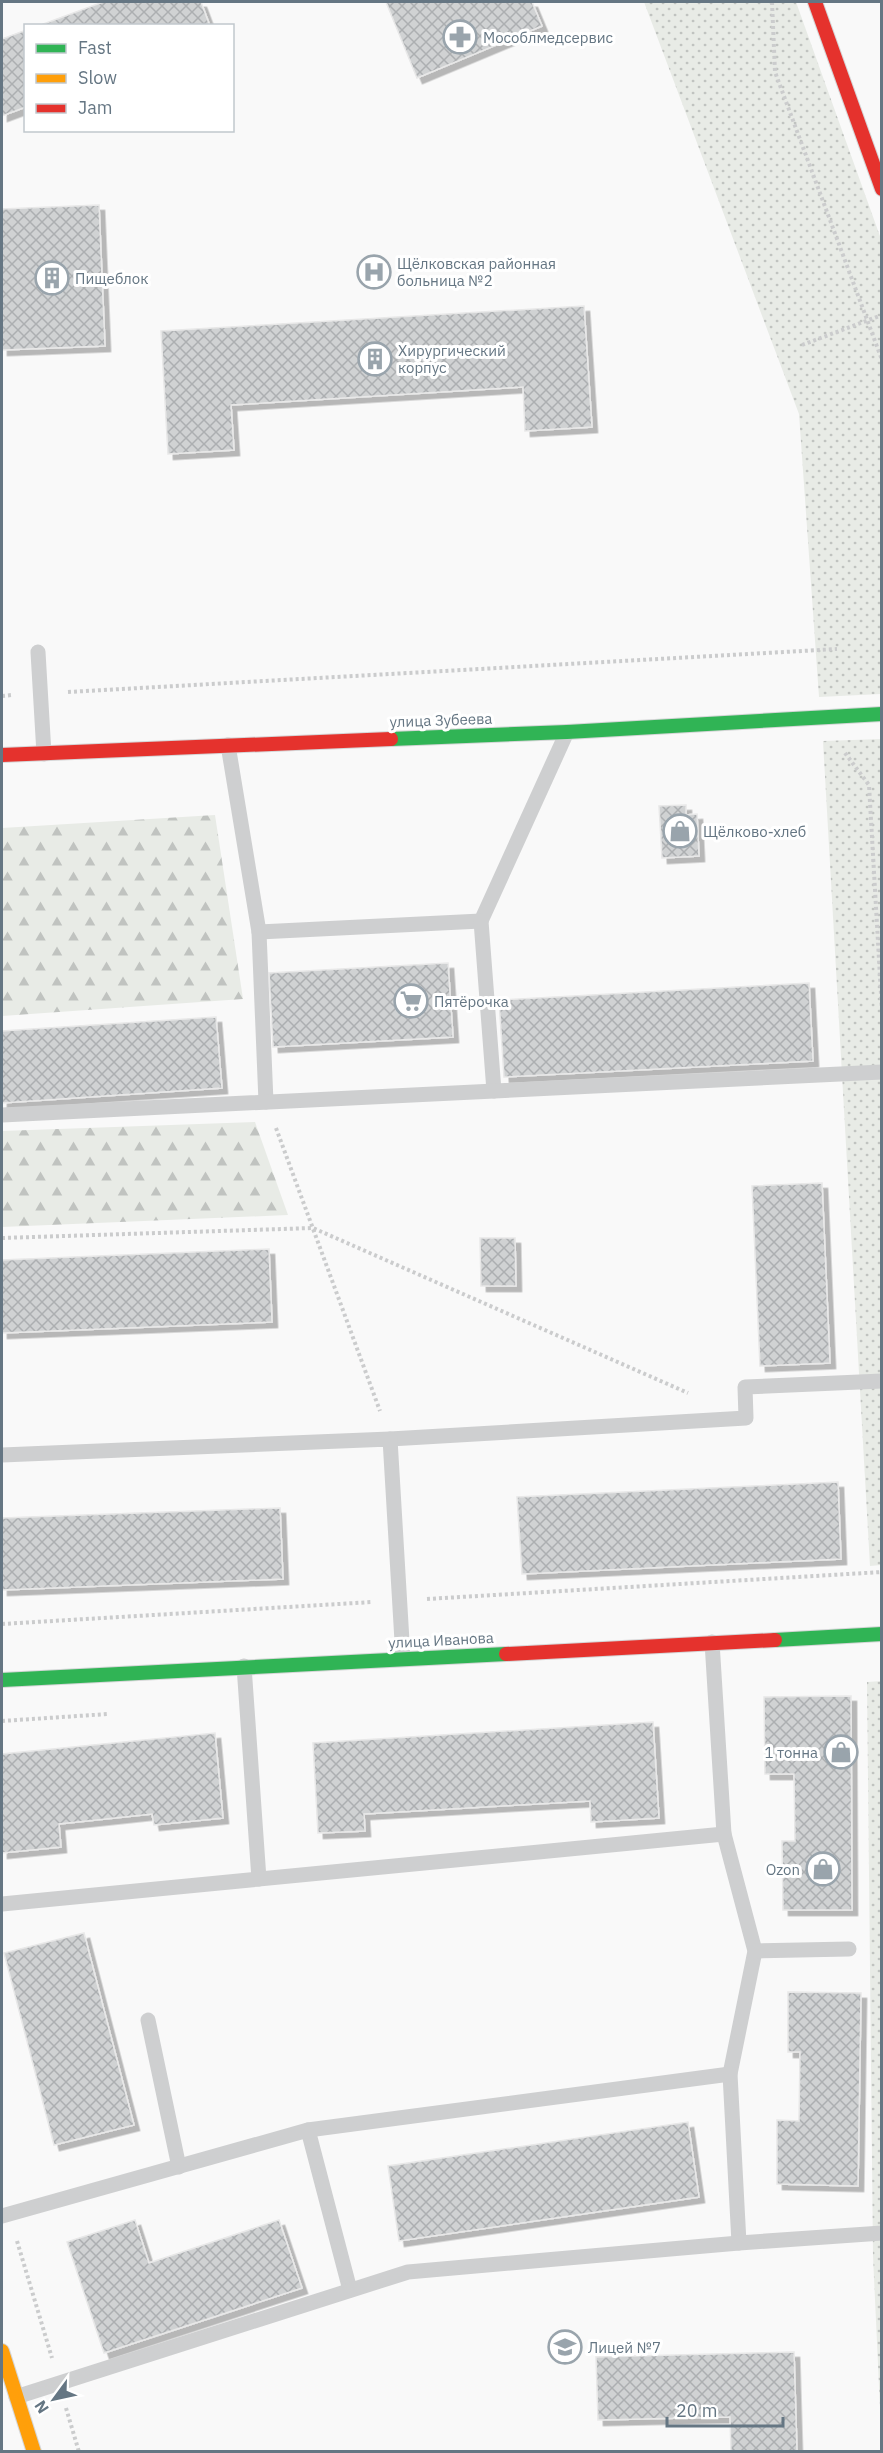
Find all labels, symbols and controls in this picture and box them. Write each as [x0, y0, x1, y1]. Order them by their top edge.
pharmacy icon: Мособлмедсервис [442, 19, 478, 55]
legend [24, 24, 234, 132]
place label: Мособлмедсервис [483, 28, 614, 47]
text: Fast [78, 36, 112, 59]
text: Slow [78, 66, 117, 89]
text: Jam [78, 96, 113, 119]
hospital icon: Щёлковская районная больница №2 [356, 254, 392, 290]
place label: Щёлковская районная больница №2 [397, 254, 556, 290]
building icon: Пищеблок [34, 260, 70, 296]
place label: Пищеблок [75, 269, 148, 288]
building icon: Хирургический корпус [357, 341, 393, 377]
place label: Хирургический корпус [398, 341, 506, 377]
street label: улица Зубеева [389, 709, 493, 731]
shop icon: Щёлково-хлеб [662, 813, 698, 849]
place label: Щёлково-хлеб [703, 822, 806, 841]
supermarket icon: Пятёрочка [393, 983, 429, 1019]
place label: Пятёрочка [434, 992, 509, 1011]
street label: улица Иванова [388, 1628, 494, 1652]
shop icon: 1 тонна [823, 1734, 859, 1770]
place label: 1 тонна [765, 1743, 818, 1762]
shop icon: Ozon [805, 1851, 841, 1887]
place label: Ozon [766, 1860, 800, 1879]
school or university icon: Лицей №7 [547, 2329, 583, 2365]
place label: Лицей №7 [588, 2338, 661, 2357]
north arrow [24, 2369, 84, 2429]
scale bar [667, 2390, 782, 2428]
text: N [30, 2397, 53, 2417]
text: 20 m [676, 2399, 718, 2422]

